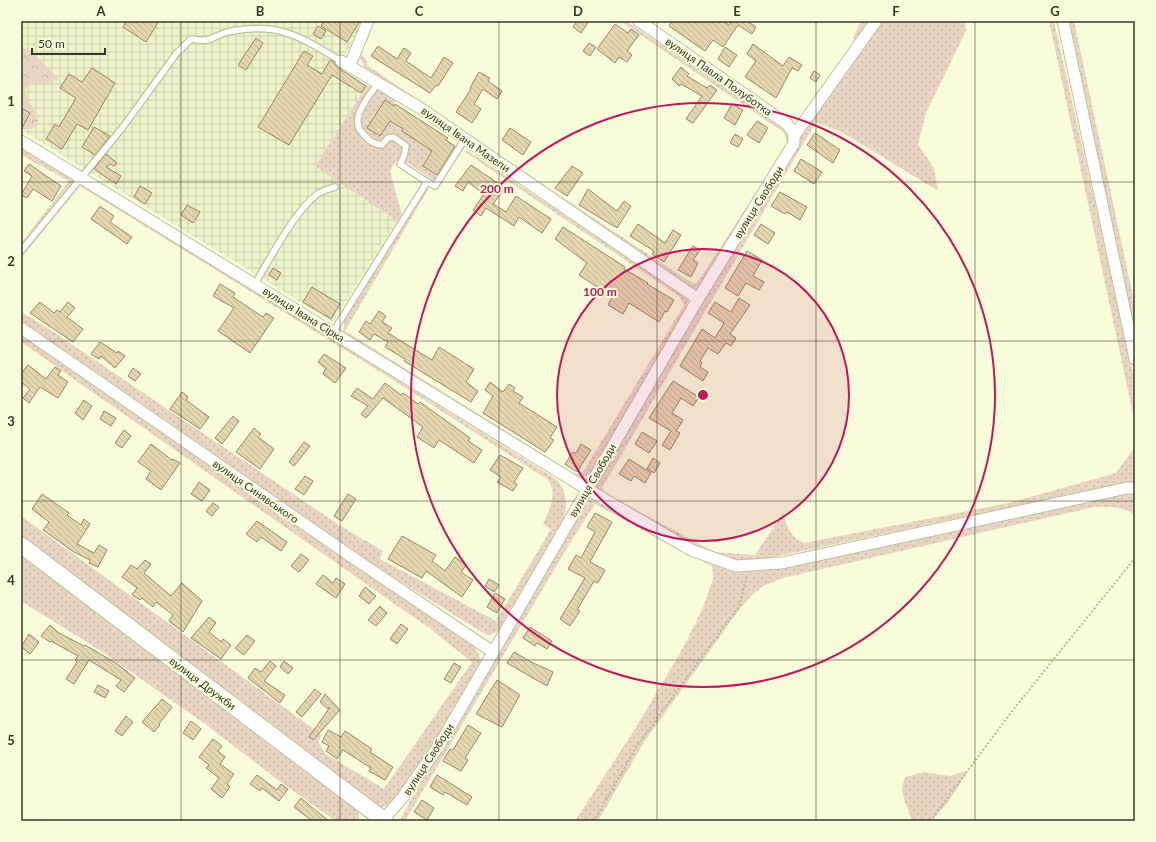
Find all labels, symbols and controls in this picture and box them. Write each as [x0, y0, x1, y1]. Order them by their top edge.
text: A [95, 3, 106, 19]
text: B [256, 3, 265, 19]
text: C [415, 3, 424, 19]
text: D [573, 3, 583, 19]
text: E [733, 3, 741, 19]
text: F [892, 3, 900, 19]
text: G [1050, 3, 1060, 19]
scale bar [32, 30, 105, 56]
street label: вулиця Павла Полуботка [663, 34, 775, 118]
text: 50 m [38, 36, 65, 51]
text: 1 [7, 93, 15, 109]
street label: вулиця Івана Мазепи [419, 103, 513, 175]
street label: вулиця Свободи [731, 163, 785, 241]
text: 200 m [480, 181, 514, 196]
text: 2 [7, 253, 15, 269]
street label: вулиця Івана Сірка [261, 284, 347, 344]
text: 100 m [583, 284, 617, 299]
centre of rings [696, 388, 710, 402]
text: 3 [7, 413, 15, 429]
street label: вулиця Свободи [566, 441, 618, 519]
street label: вулиця Синявського [211, 457, 301, 525]
text: 4 [7, 572, 15, 588]
street label: вулиця Дружби [167, 654, 239, 712]
street label: вулиця Свободи [400, 721, 456, 797]
text: 5 [7, 732, 15, 748]

